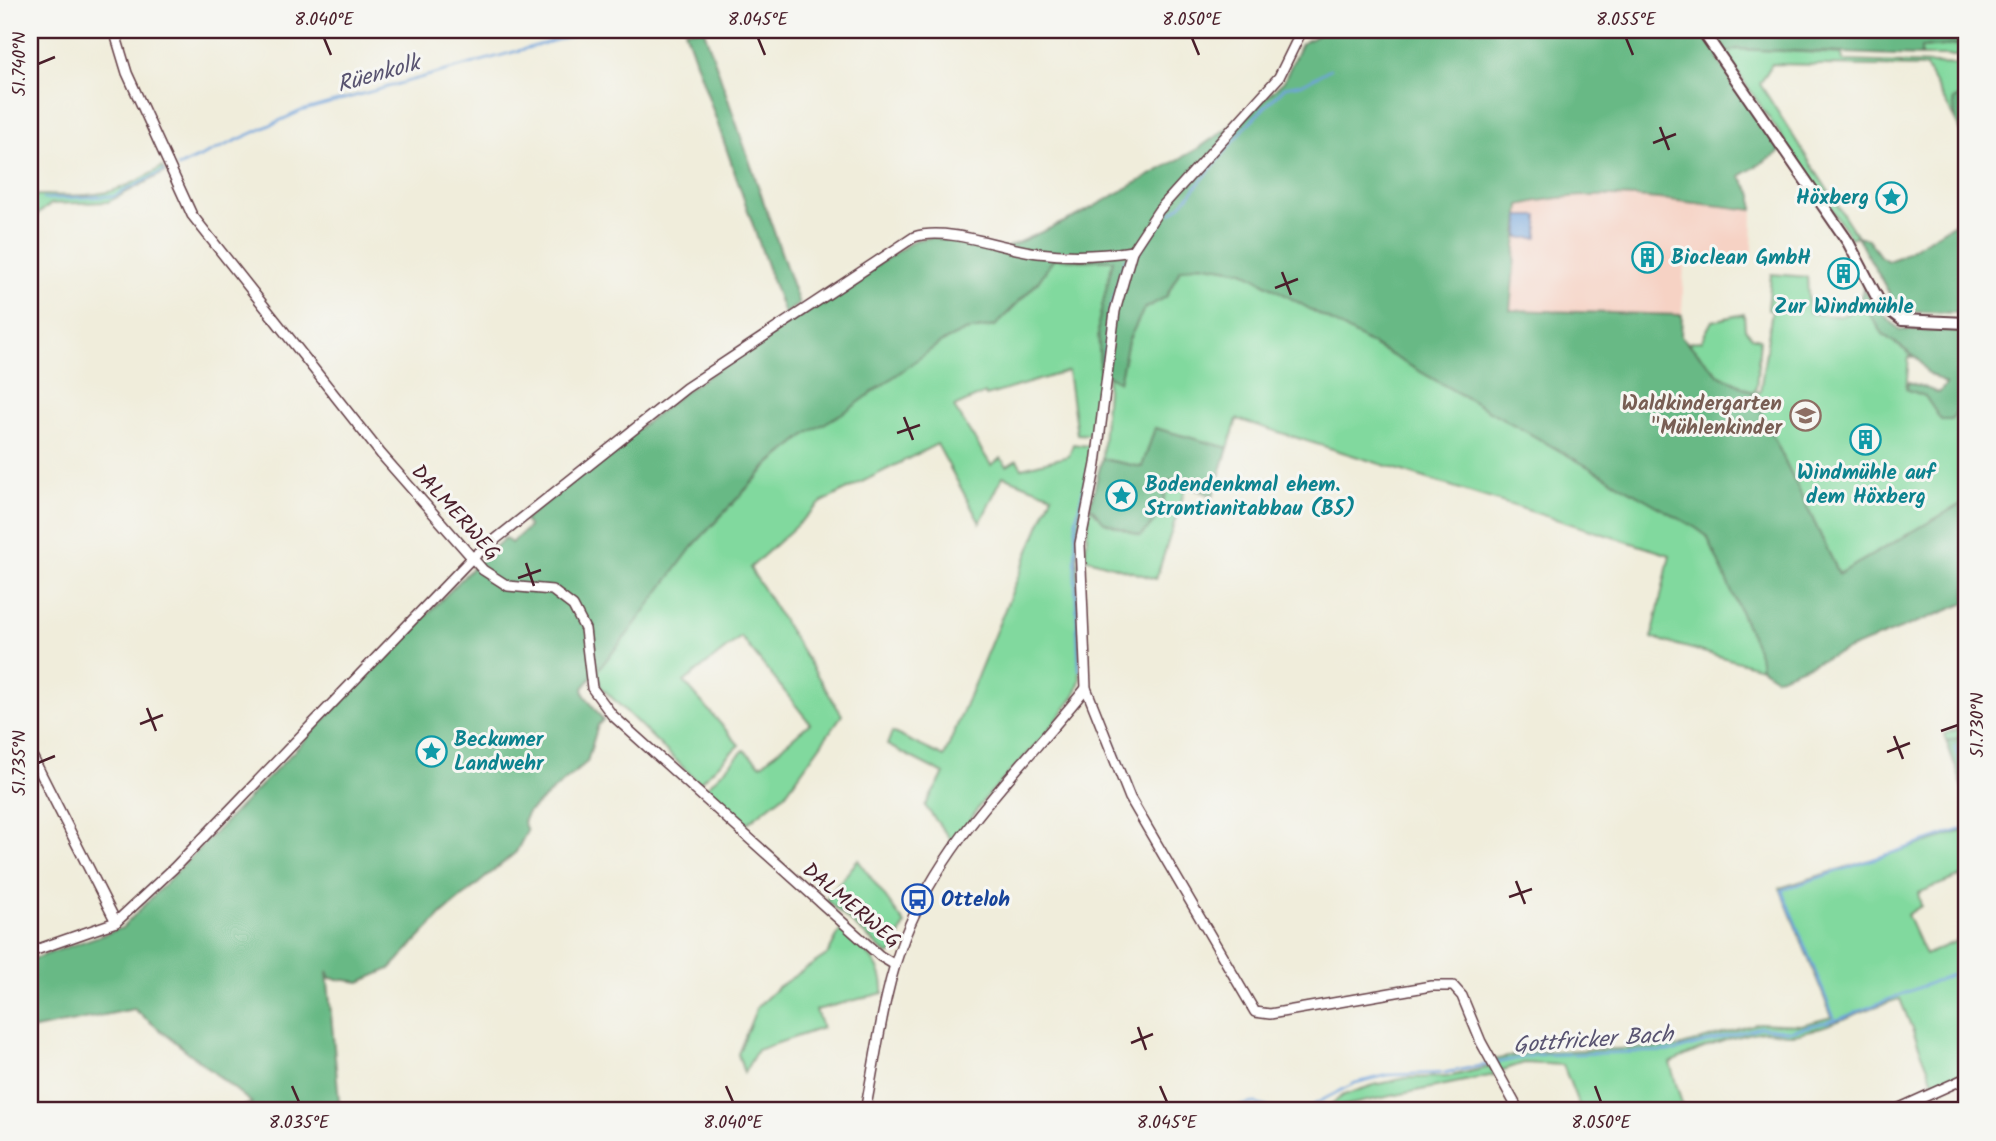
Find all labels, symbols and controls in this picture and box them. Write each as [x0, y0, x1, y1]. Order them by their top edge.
text: 8.040°E [294, 6, 354, 35]
text: 8.045°E [728, 6, 789, 35]
text: 8.050°E [1162, 6, 1222, 35]
text: 8.055°E [1596, 6, 1656, 35]
text: 51.740°N [6, 31, 35, 97]
water label: Rüenkolk [333, 45, 427, 104]
place icon: Höxberg [1875, 180, 1909, 214]
place label: Höxberg [1796, 182, 1869, 215]
building icon: Bioclean GmbH [1631, 240, 1665, 274]
place label: Bioclean GmbH [1671, 242, 1811, 275]
building icon: Zur Windmühle [1827, 257, 1861, 291]
place label: Zur Windmühle [1774, 291, 1914, 324]
place label: Waldkindergarten "Mühlenkinder [1622, 388, 1783, 445]
school or university icon: Waldkindergarten "Mühlenkinder [1788, 398, 1822, 432]
building icon: Windmühle auf dem Höxberg [1849, 423, 1883, 457]
street label: DALMERWEG [402, 457, 507, 569]
place label: Windmühle auf dem Höxberg [1797, 457, 1937, 514]
place label: Bodendenkmal ehem. Strontianitabbau (B5) [1145, 469, 1356, 526]
place icon: Bodendenkmal ehem. Strontianitabbau (B5) [1105, 479, 1139, 513]
text: 51.730°N [1964, 692, 1993, 758]
place label: Beckumer Landwehr [454, 724, 545, 781]
text: 51.735°N [6, 730, 35, 796]
place icon: Beckumer Landwehr [414, 734, 448, 768]
street label: DALMERWEG [794, 855, 908, 957]
bus stop icon: Otteloh [901, 882, 935, 916]
place label: Otteloh [941, 884, 1010, 917]
water label: Gottfricker Bach [1512, 1017, 1676, 1065]
text: 8.035°E [269, 1109, 330, 1138]
text: 8.040°E [703, 1109, 763, 1138]
text: 8.045°E [1137, 1109, 1198, 1138]
text: 8.050°E [1571, 1109, 1631, 1138]

